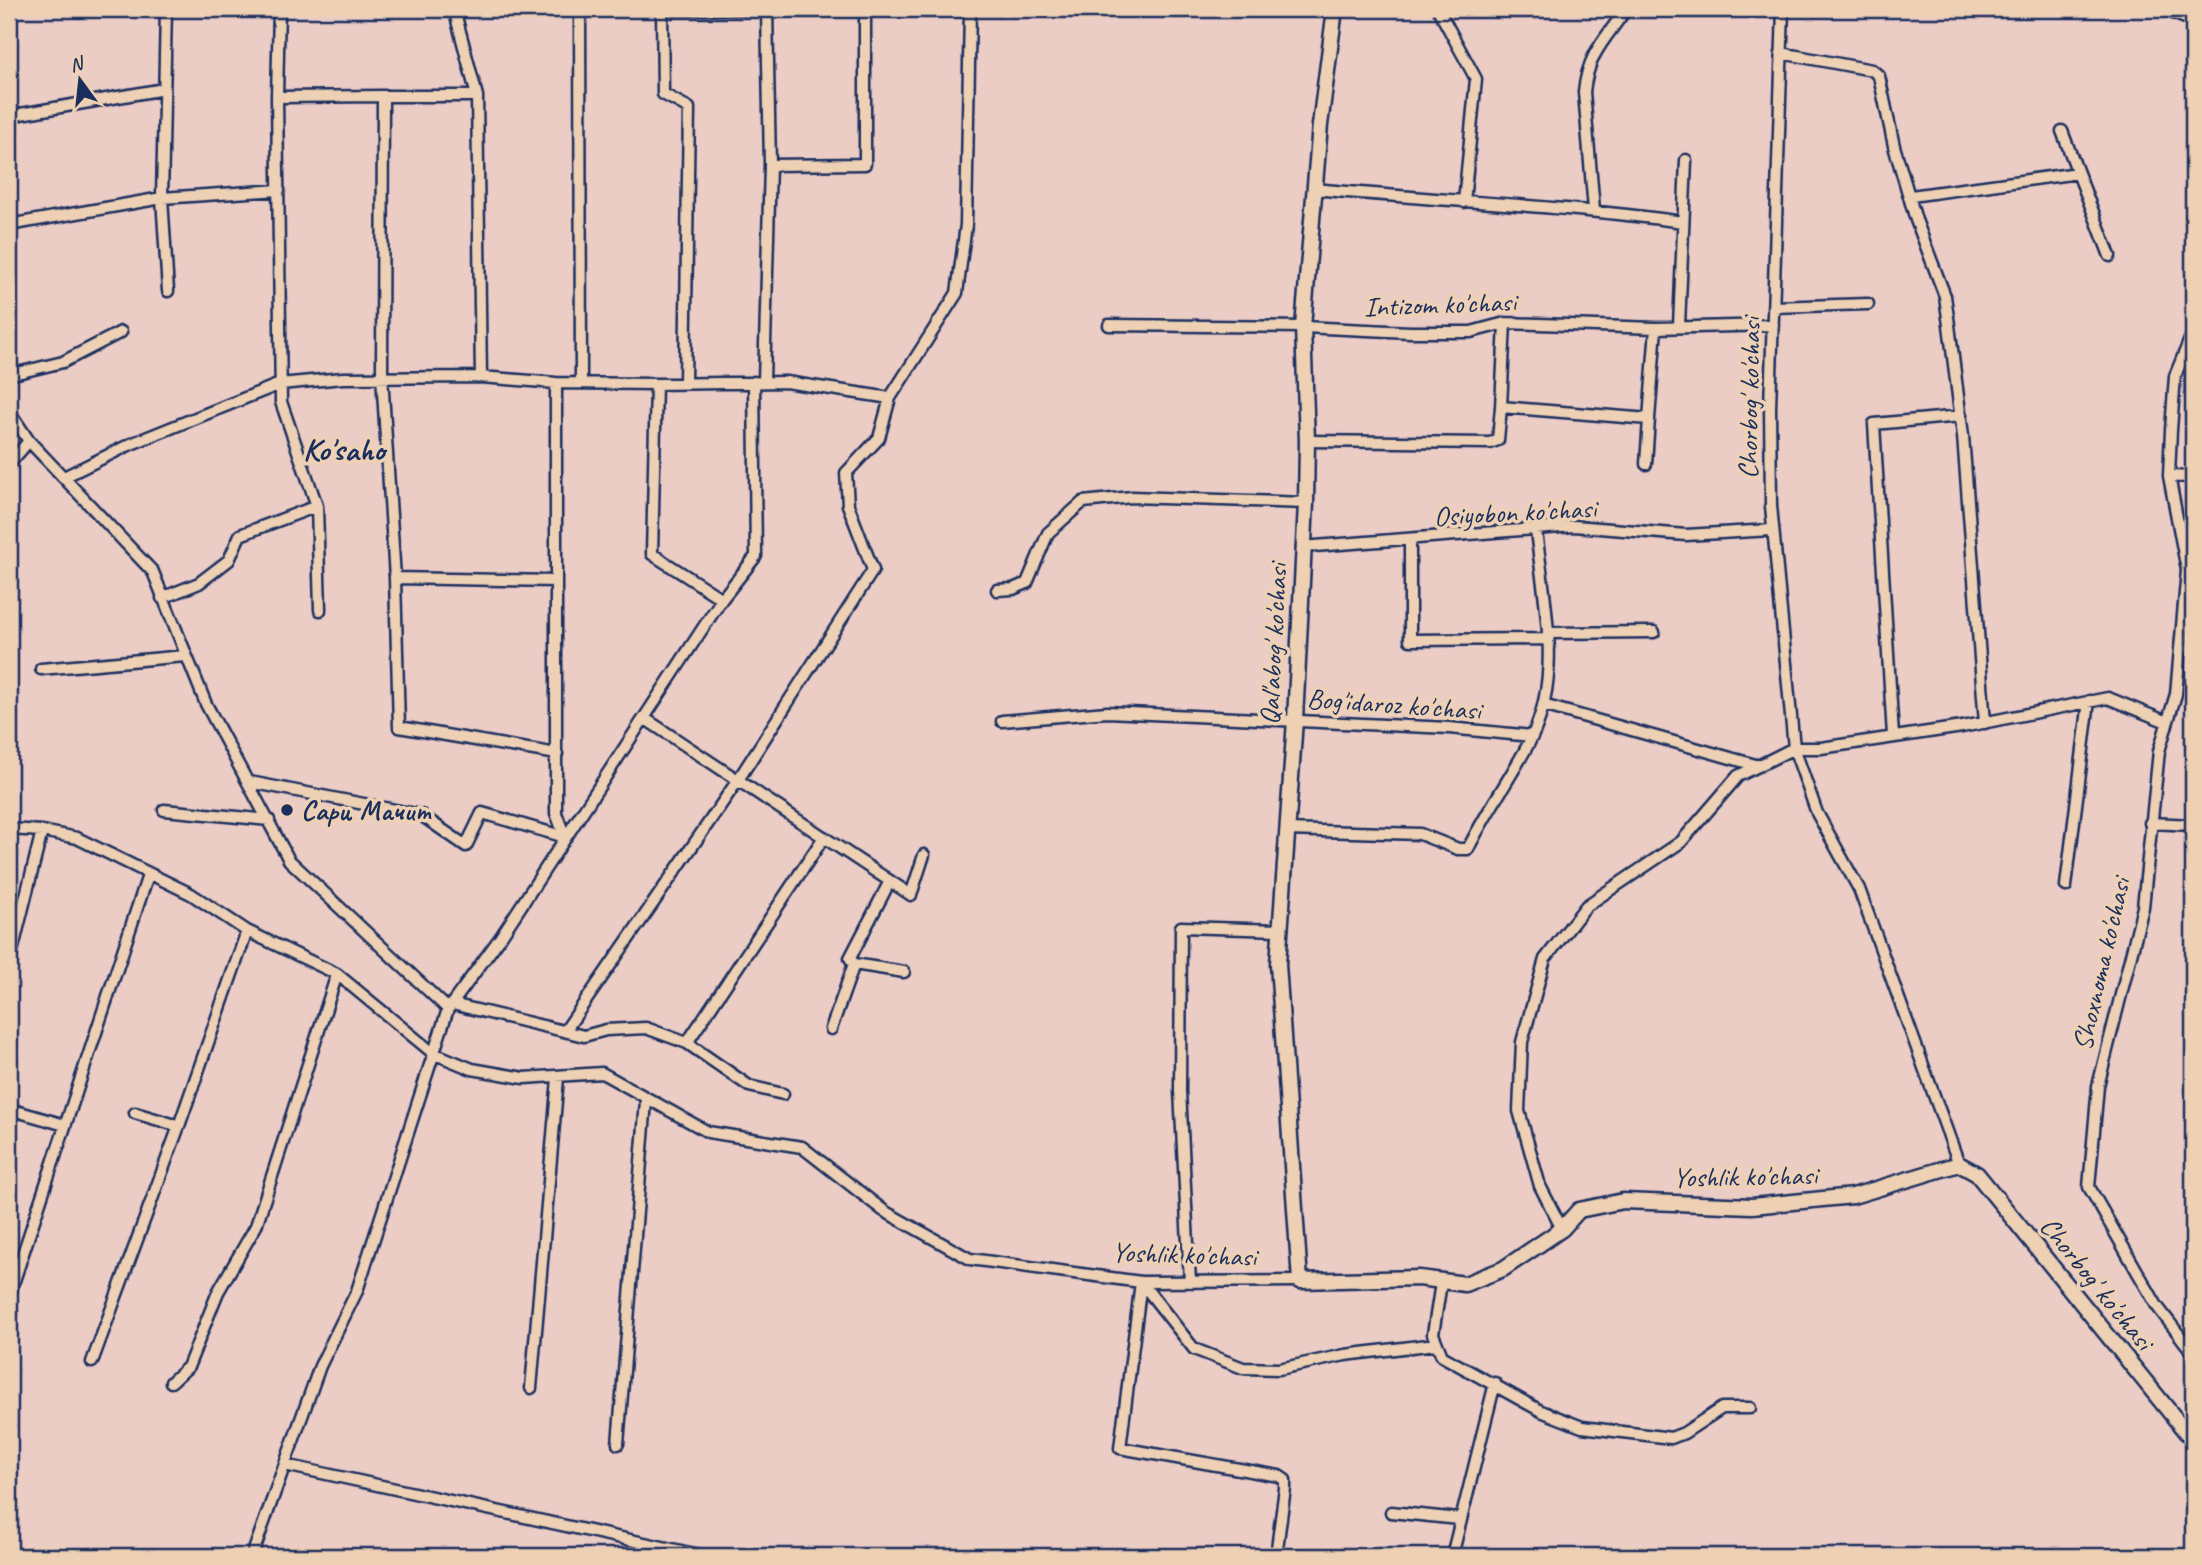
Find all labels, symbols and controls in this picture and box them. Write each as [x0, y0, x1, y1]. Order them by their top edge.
north arrow [46, 46, 116, 116]
text: N [67, 51, 88, 78]
street label: Intizom ko'chasi [1363, 284, 1520, 324]
street label: Сhorbog' ko'chasi [1730, 313, 1768, 479]
district label: Ko'saho [303, 429, 388, 470]
street label: Osiyobon ko'chasi [1433, 490, 1601, 534]
street label: Qal'abog' ko'chasi [1251, 558, 1295, 726]
street label: Bog'idaroz ko'chasi [1306, 680, 1486, 728]
place label: Сари Мачит [301, 793, 432, 828]
marker: Сари Мачит [279, 802, 295, 818]
street label: Shoxnoma ko'chasi [2064, 871, 2139, 1054]
street label: Yoshlik ko'chasi [1672, 1157, 1821, 1195]
street label: Chorbog' ko'chasi [2033, 1209, 2164, 1360]
street label: Yoshlik ko'chasi [1111, 1234, 1261, 1274]

